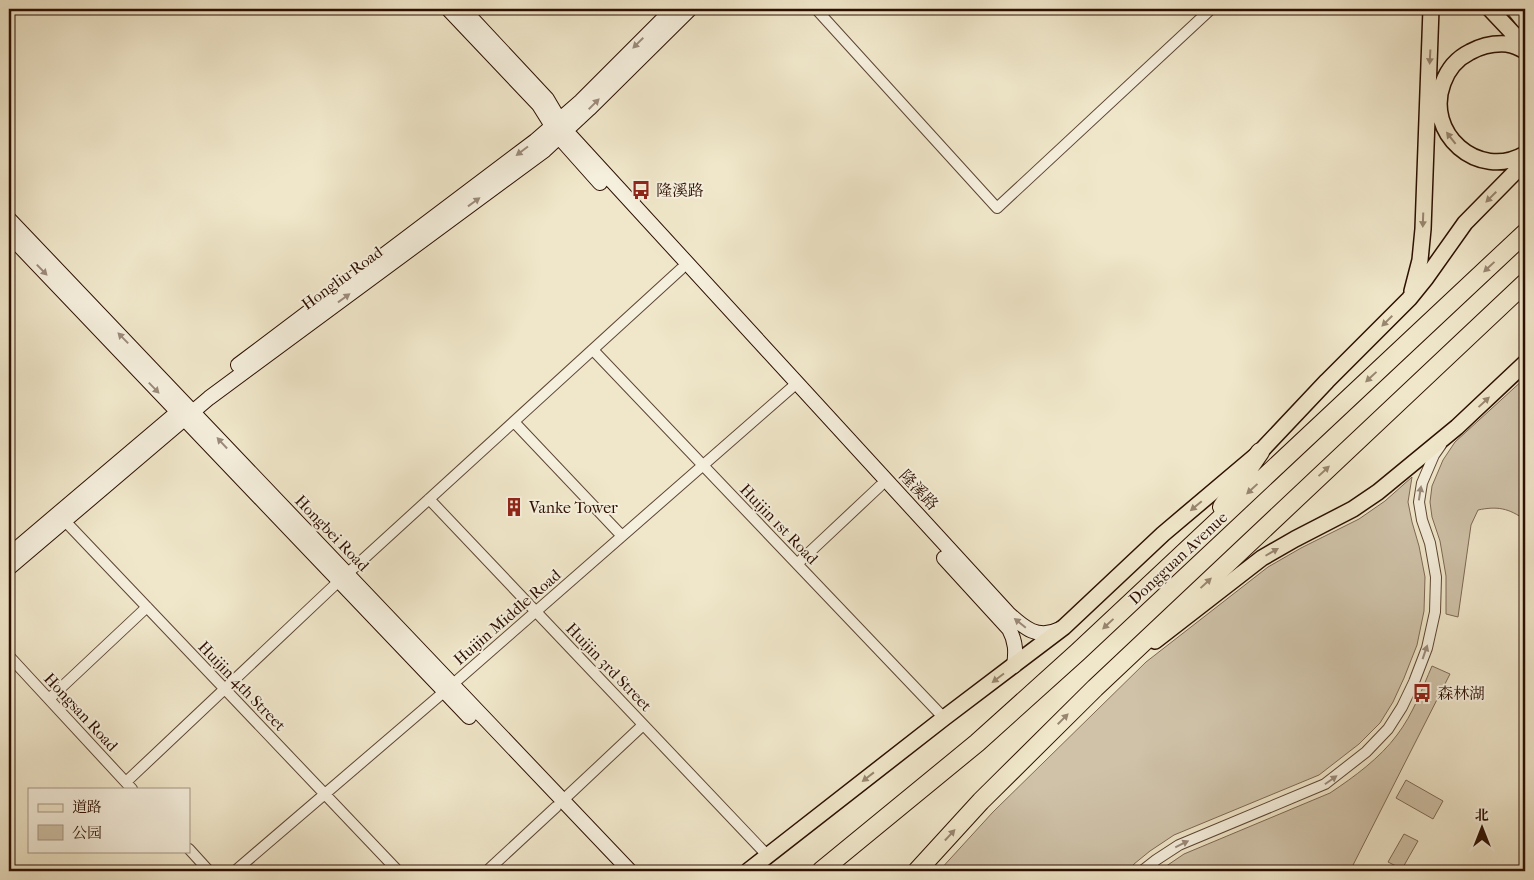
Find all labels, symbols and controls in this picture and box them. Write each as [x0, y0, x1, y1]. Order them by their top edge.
one-way arrow [632, 37, 644, 49]
one-way arrow [1426, 50, 1434, 66]
one-way arrow [588, 98, 600, 110]
one-way arrow [1446, 132, 1457, 145]
one-way arrow [516, 145, 529, 156]
bus stop icon: 隆溪路 [630, 179, 652, 201]
place label: 隆溪路 [656, 181, 704, 200]
one-way arrow [1485, 190, 1497, 202]
one-way arrow [467, 197, 481, 207]
one-way arrow [1419, 212, 1427, 228]
street label: Hongliu Road [298, 242, 386, 314]
one-way arrow [1483, 261, 1496, 272]
one-way arrow [36, 264, 48, 276]
one-way arrow [337, 293, 350, 304]
one-way arrow [1381, 315, 1393, 327]
one-way arrow [117, 332, 129, 344]
one-way arrow [1365, 371, 1377, 383]
one-way arrow [148, 381, 160, 393]
one-way arrow [1477, 396, 1489, 408]
one-way arrow [216, 437, 228, 449]
one-way arrow [1318, 465, 1330, 477]
street label: 隆溪路 [896, 466, 942, 514]
street label: Huijin 1st Road [736, 480, 822, 568]
one-way arrow [1247, 483, 1259, 495]
one-way arrow [1417, 485, 1425, 501]
street label: Hongbei Road [291, 491, 373, 575]
building icon: Vanke Tower [503, 496, 525, 518]
place label: Vanke Tower [528, 498, 618, 517]
one-way arrow [1190, 500, 1202, 511]
street label: Dongguan Avenue [1125, 507, 1231, 608]
one-way arrow [1265, 548, 1280, 556]
street label: Huijin Middle Road [450, 565, 565, 669]
one-way arrow [1200, 577, 1212, 589]
one-way arrow [1013, 617, 1026, 628]
one-way arrow [1103, 618, 1115, 630]
street label: Huijin 3rd Street [562, 619, 656, 715]
street label: Huijin 4th Street [194, 637, 290, 735]
one-way arrow [1421, 644, 1429, 659]
street label: Hongsan Road [40, 669, 122, 755]
one-way arrow [991, 673, 1004, 683]
bus stop icon: 森林湖 [1411, 682, 1433, 704]
place label: 森林湖 [1437, 684, 1485, 703]
one-way arrow [1057, 713, 1069, 725]
one-way arrow [862, 771, 875, 782]
one-way arrow [1324, 775, 1338, 785]
legend [28, 788, 190, 852]
text: 道路 [72, 798, 102, 816]
north arrow [1456, 802, 1506, 852]
text: 北 [1475, 807, 1489, 824]
text: 公园 [72, 824, 102, 842]
one-way arrow [944, 830, 956, 842]
one-way arrow [1175, 840, 1189, 848]

